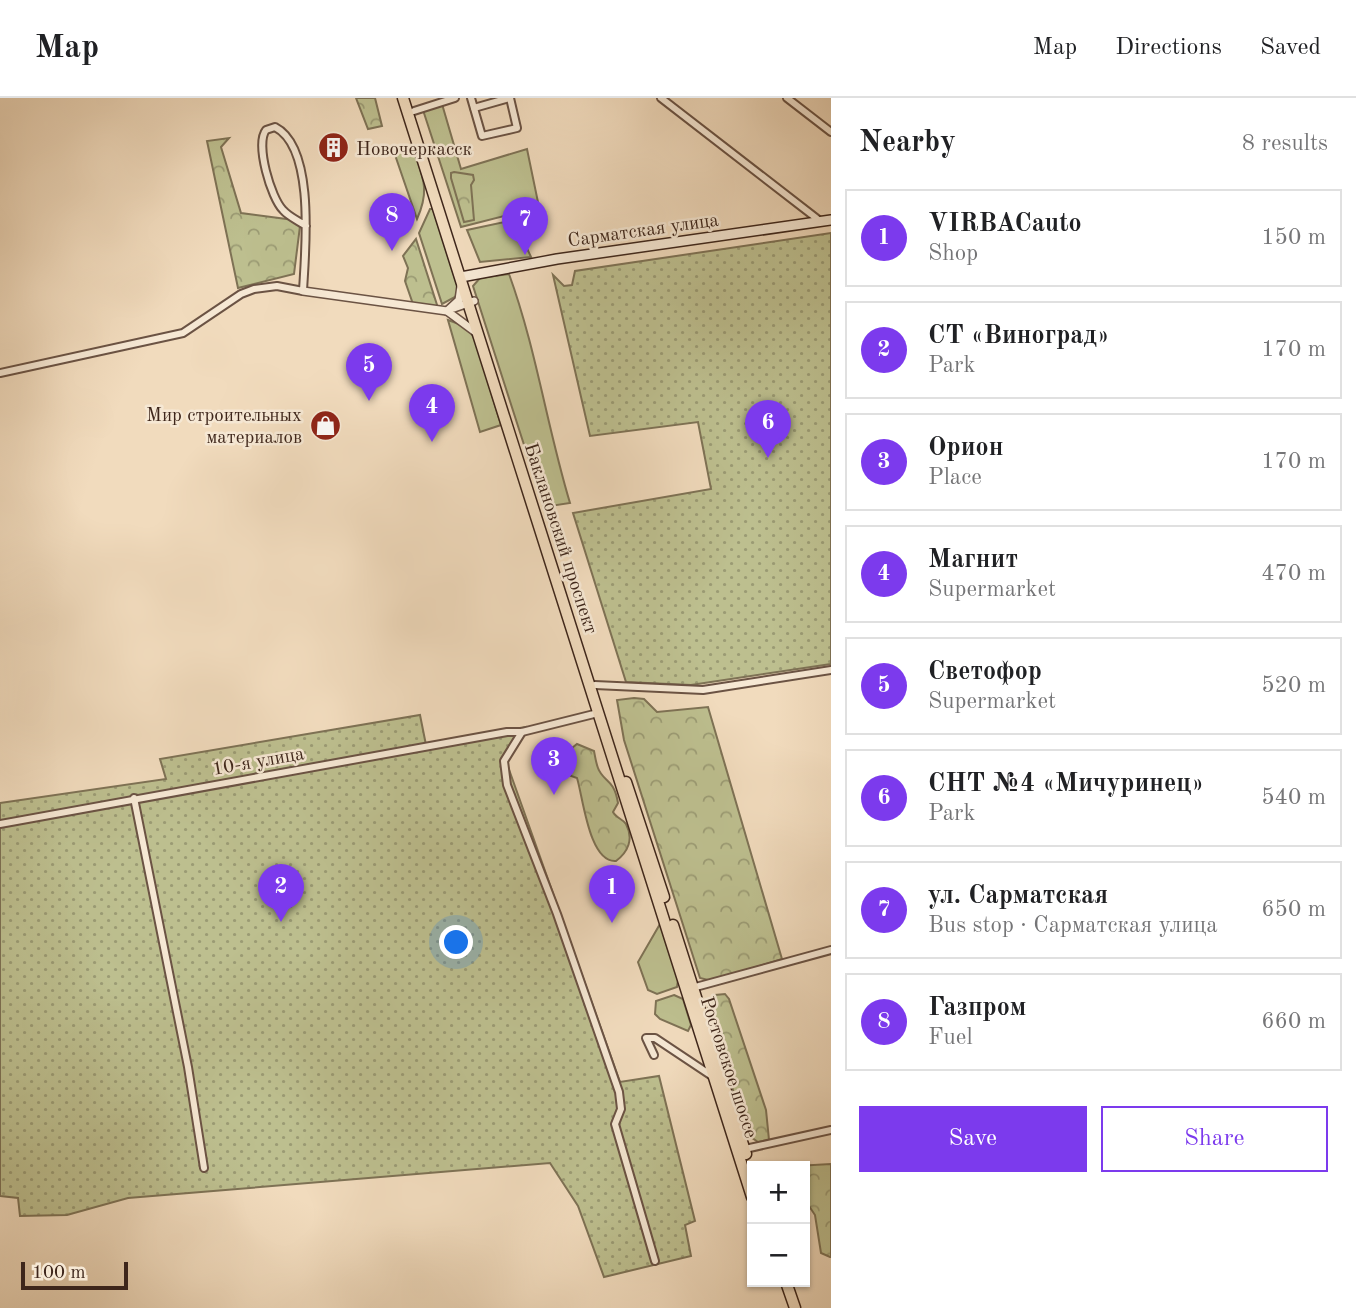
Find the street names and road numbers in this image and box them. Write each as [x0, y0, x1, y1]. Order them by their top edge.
street label: Сарматская улица [567, 211, 721, 251]
street label: Баклановский проспект [520, 441, 599, 637]
street label: 10-я улица [211, 745, 306, 780]
street label: Ростовское шоссе [696, 995, 759, 1141]

